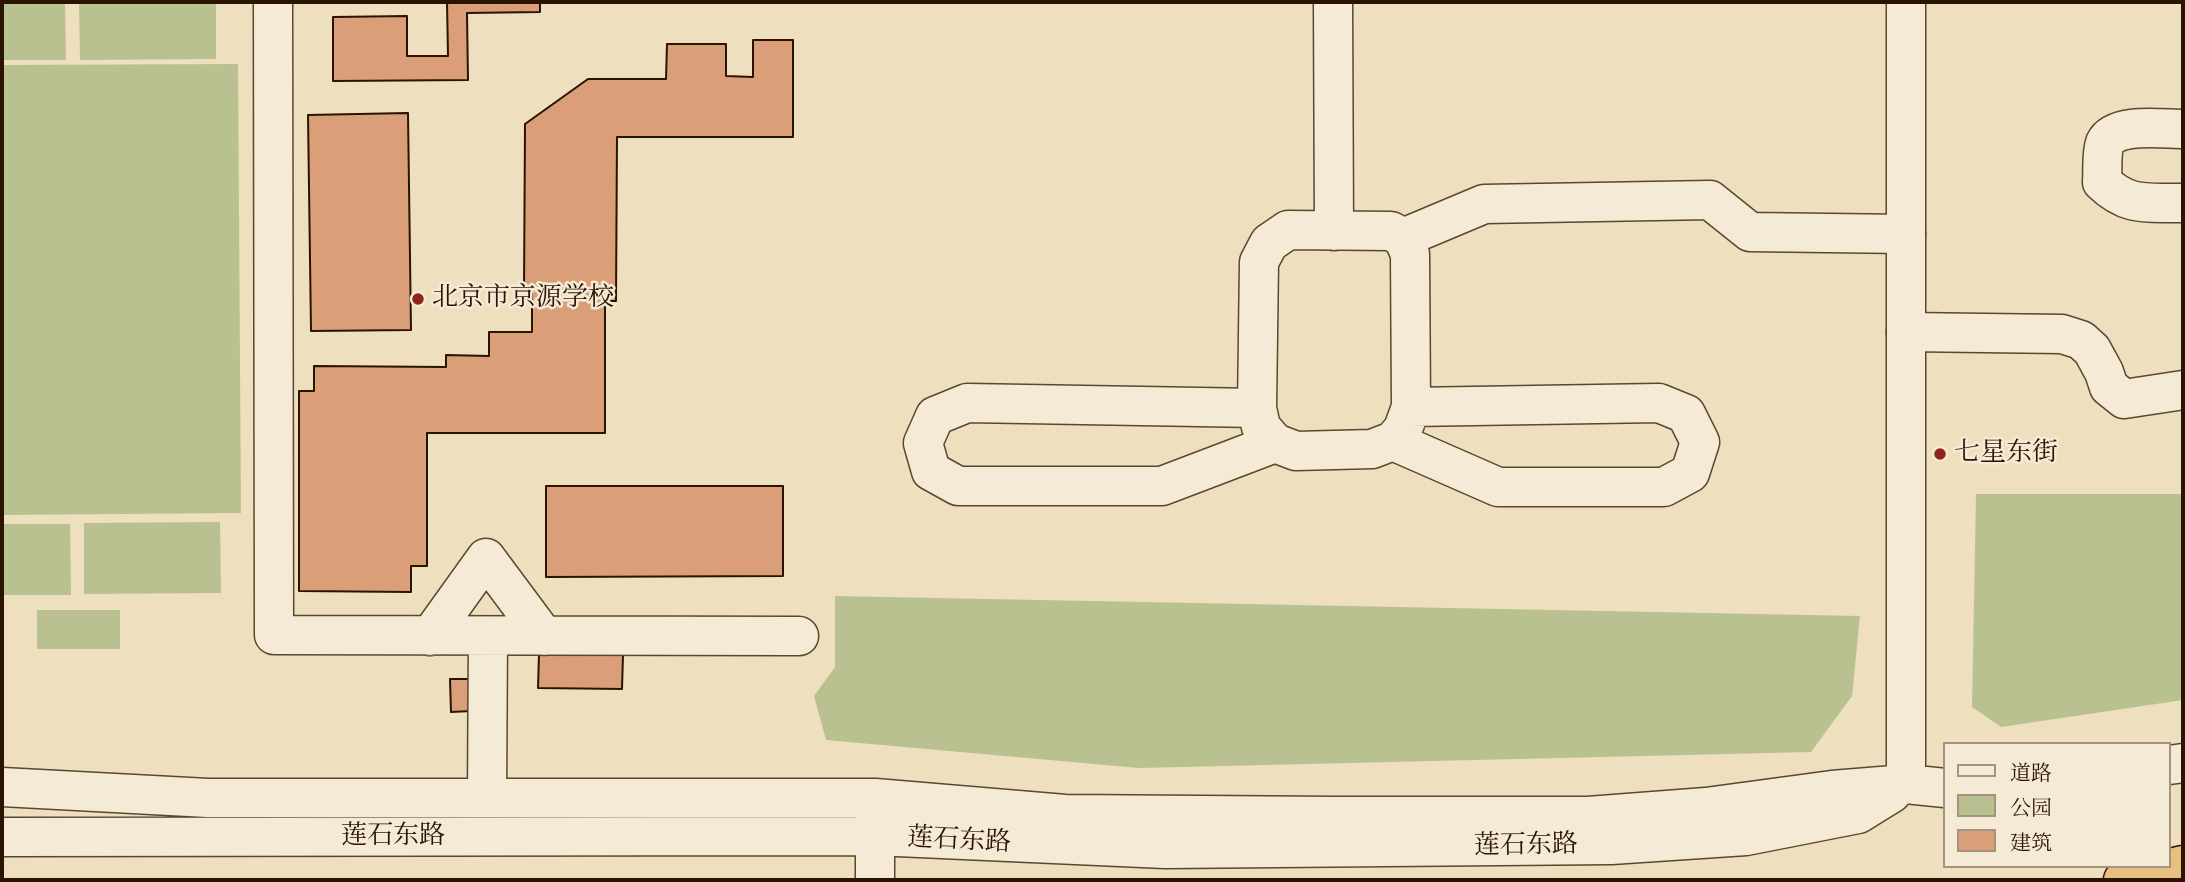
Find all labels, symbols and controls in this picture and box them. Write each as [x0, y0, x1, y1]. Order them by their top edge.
place label: 北京市京源学校 [432, 283, 614, 315]
marker: 北京市京源学校 [410, 291, 426, 307]
place label: 七星东街 [1954, 438, 2058, 470]
marker: 七星东街 [1932, 446, 1948, 462]
legend [1944, 742, 2171, 868]
text: 道路 [2010, 760, 2052, 786]
text: 公园 [2010, 795, 2052, 821]
street label: 莲石东路 [341, 821, 445, 853]
street label: 莲石东路 [906, 823, 1012, 859]
street label: 莲石东路 [1474, 829, 1578, 863]
text: 建筑 [2010, 830, 2052, 856]

